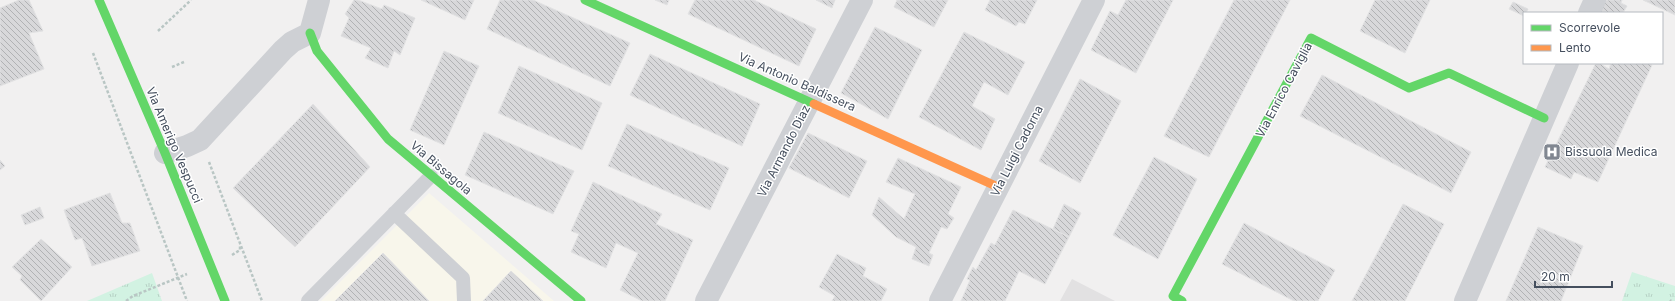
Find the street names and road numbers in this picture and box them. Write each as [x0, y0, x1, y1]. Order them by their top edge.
street label: Via Enrico Caviglia [1252, 40, 1315, 140]
street label: Via Antonio Baldissera [736, 49, 858, 114]
street label: Via Amerigo Vespucci [143, 84, 206, 205]
street label: Via Armando Diaz [754, 102, 813, 199]
street label: Via Luigi Cadorna [987, 103, 1046, 199]
street label: Via Bissagola [408, 138, 475, 198]

